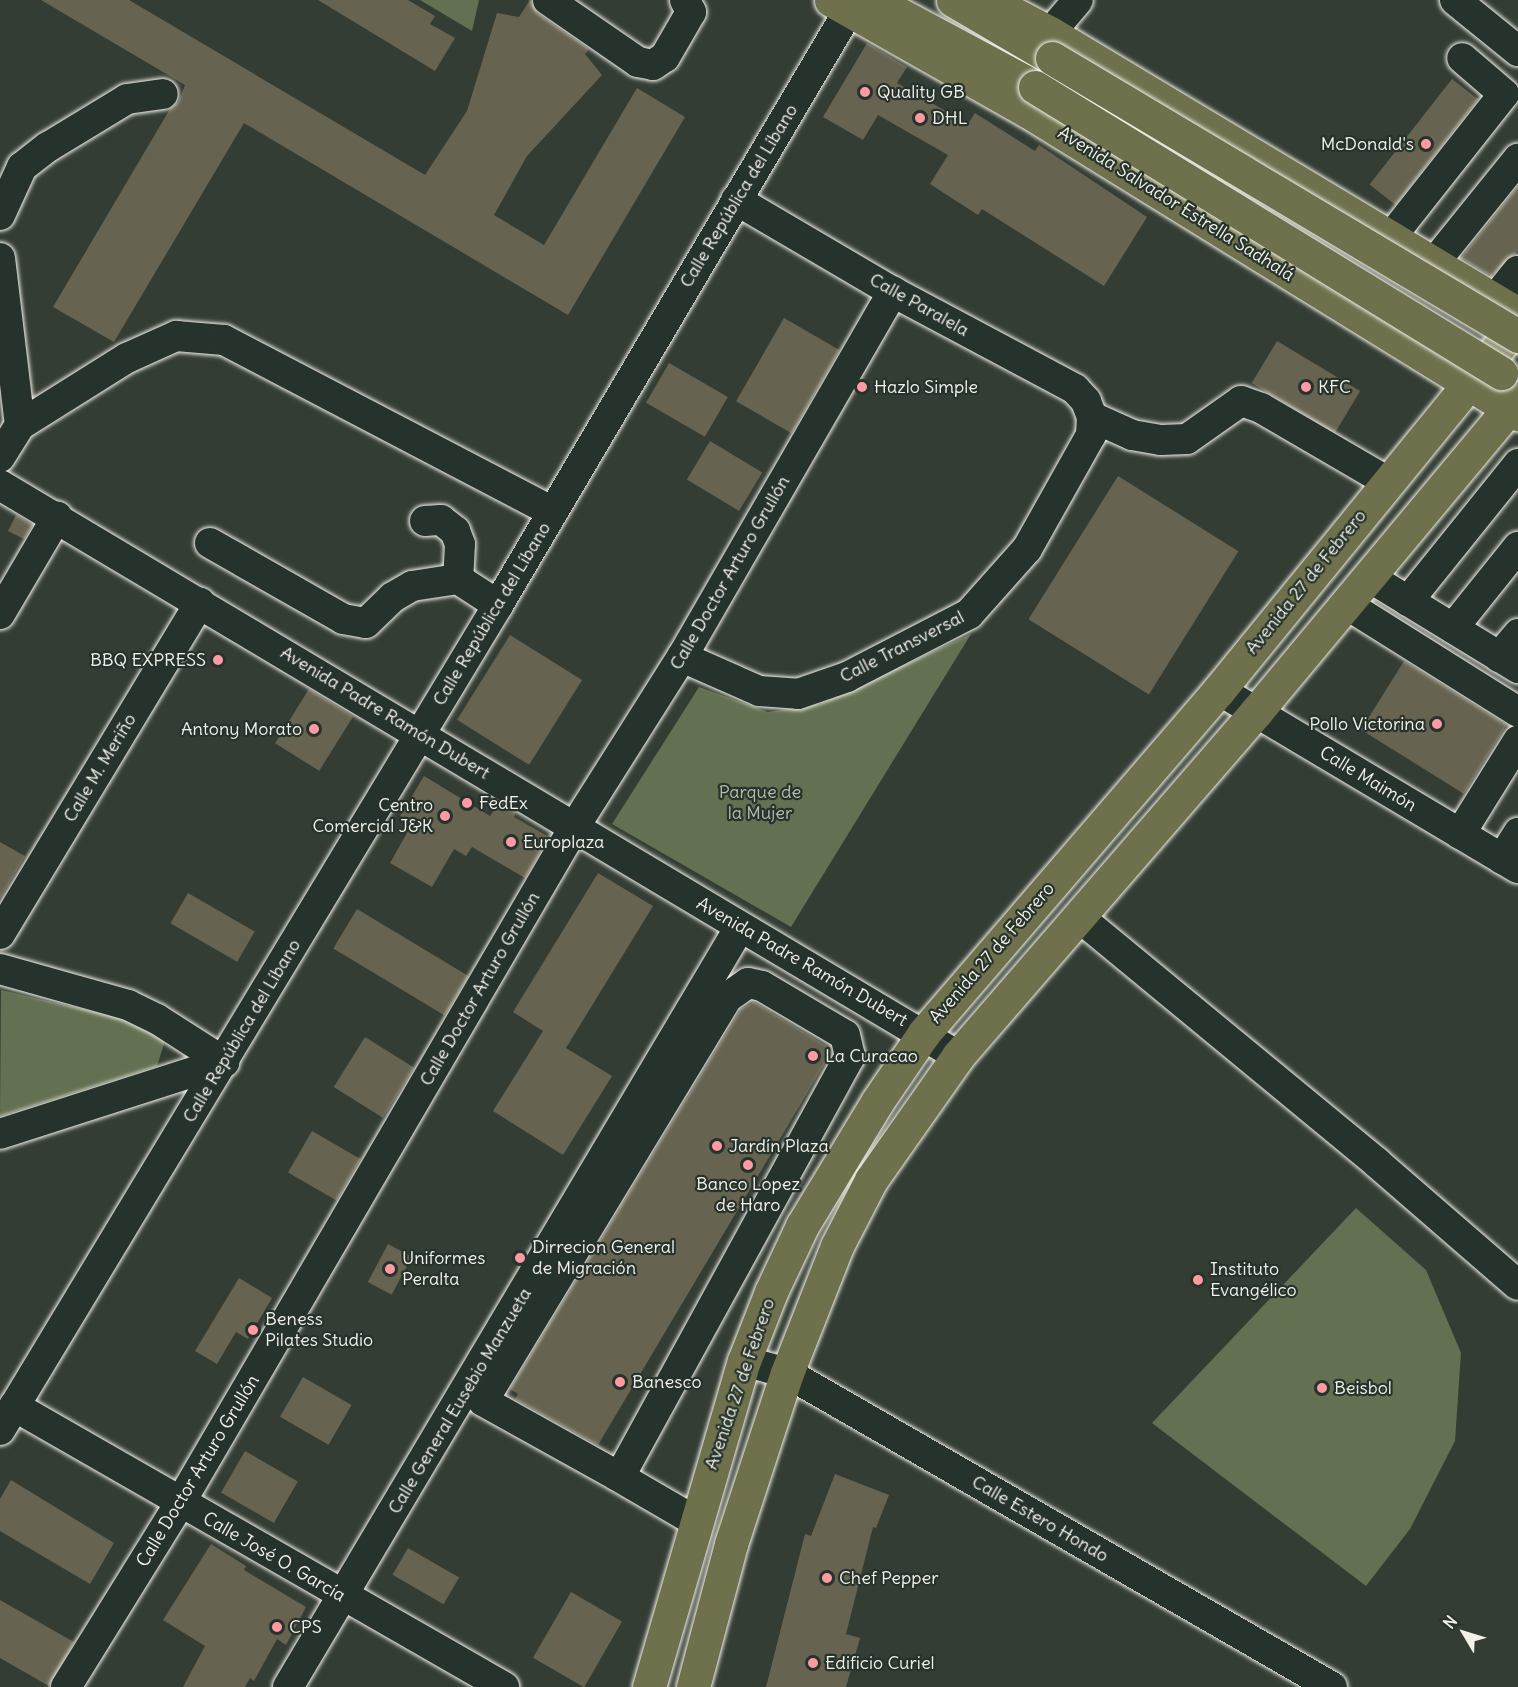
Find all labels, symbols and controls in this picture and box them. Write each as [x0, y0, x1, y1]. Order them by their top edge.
place label: Quality GB [877, 81, 965, 103]
marker: Quality GB [858, 85, 872, 99]
street label: Calle República del Líbano [676, 100, 802, 292]
place label: DHL [932, 107, 967, 129]
marker: DHL [913, 111, 927, 125]
street label: Avenida Salvador Estrella Sadhalá [1054, 122, 1298, 286]
place label: McDonald's [1321, 133, 1414, 155]
marker: McDonald's [1419, 137, 1433, 151]
street label: Calle Paralela [866, 269, 972, 341]
place label: Hazlo Simple [874, 376, 978, 398]
place label: KFC [1318, 376, 1351, 398]
marker: Hazlo Simple [855, 380, 869, 394]
marker: KFC [1299, 380, 1313, 394]
street label: Calle Doctor Arturo Grullón [666, 472, 794, 674]
street label: Avenida 27 de Febrero [1241, 505, 1371, 659]
street label: Calle República del Líbano [429, 518, 555, 710]
street label: Calle Transversal [836, 606, 968, 688]
street label: Avenida Padre Ramón Dubert [277, 642, 493, 784]
place label: BBQ EXPRESS [90, 649, 206, 671]
marker: BBQ EXPRESS [211, 653, 225, 667]
street label: Calle M. Meriño [59, 710, 141, 826]
place label: Pollo Victorina [1309, 713, 1425, 735]
marker: Pollo Victorina [1430, 717, 1444, 731]
place label: Antony Morato [181, 718, 302, 740]
marker: Antony Morato [307, 722, 321, 736]
street label: Calle Maimón [1316, 742, 1420, 816]
park label: Parque de la Mujer [719, 782, 801, 824]
place label: FedEx [479, 792, 528, 814]
place label: Centro Comercial J&K [312, 795, 433, 838]
marker: FedEx [460, 796, 474, 810]
marker: Centro Comercial J&K [438, 809, 452, 823]
place label: Europlaza [523, 831, 604, 853]
marker: Europlaza [504, 835, 518, 849]
street label: Avenida 27 de Febrero [925, 878, 1059, 1028]
street label: Calle Doctor Arturo Grullón [416, 888, 544, 1090]
street label: Avenida Padre Ramón Dubert [693, 893, 911, 1031]
street label: Calle República del Líbano [179, 935, 305, 1127]
place label: La Curacao [825, 1045, 918, 1067]
marker: La Curacao [806, 1049, 820, 1063]
place label: Jardín Plaza [729, 1135, 829, 1157]
marker: Jardín Plaza [710, 1139, 724, 1153]
marker: Banco Lopez de Haro [741, 1158, 755, 1172]
place label: Banco Lopez de Haro [696, 1174, 800, 1216]
place label: Dirrecion General de Migración [532, 1237, 675, 1280]
place label: Uniformes Peralta [402, 1248, 485, 1290]
marker: Dirrecion General de Migración [513, 1251, 527, 1265]
place label: Instituto Evangélico [1210, 1259, 1297, 1302]
marker: Uniformes Peralta [383, 1262, 397, 1276]
marker: Instituto Evangélico [1191, 1273, 1205, 1287]
street label: Calle General Eusebio Manzueta [384, 1284, 536, 1518]
street label: Avenida 27 de Febrero [701, 1296, 779, 1472]
place label: Beness Pilates Studio [265, 1309, 373, 1352]
marker: Beness Pilates Studio [246, 1323, 260, 1337]
street label: Calle Doctor Arturo Grullón [132, 1371, 264, 1571]
place label: Banesco [632, 1371, 701, 1393]
marker: Banesco [613, 1375, 627, 1389]
place label: Beisbol [1334, 1377, 1392, 1399]
marker: Beisbol [1315, 1381, 1329, 1395]
street label: Calle Estero Hondo [968, 1471, 1112, 1567]
street label: Calle José O. García [199, 1507, 349, 1607]
place label: Chef Pepper [839, 1567, 939, 1589]
marker: Chef Pepper [820, 1571, 834, 1585]
north arrow [1434, 1603, 1494, 1663]
text: N [1439, 1611, 1461, 1632]
place label: CPS [289, 1616, 322, 1638]
marker: CPS [270, 1620, 284, 1634]
place label: Edificio Curiel [825, 1652, 935, 1674]
marker: Edificio Curiel [806, 1656, 820, 1670]

